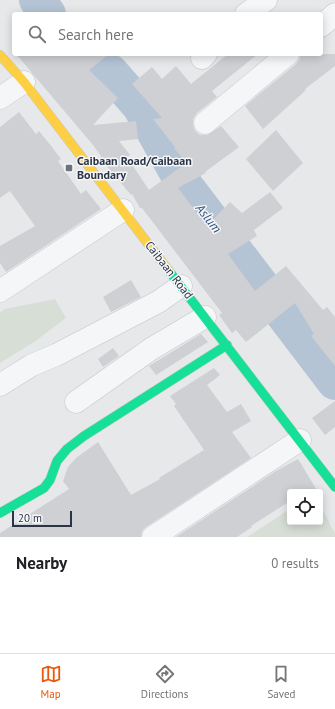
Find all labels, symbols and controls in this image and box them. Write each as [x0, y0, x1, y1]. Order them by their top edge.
search box [12, 12, 323, 56]
icon: search [26, 23, 48, 45]
text: Search here [58, 25, 134, 44]
place label: Caibaan Road/Caibaan Boundary [77, 153, 192, 182]
marker: Caibaan Road/Caibaan Boundary [64, 163, 74, 173]
water label: Aslum [191, 199, 225, 236]
street label: Caibaan Road [142, 238, 197, 302]
map controls [287, 489, 323, 525]
button: locate [287, 489, 323, 525]
scale bar [12, 509, 72, 528]
text: 20 m [18, 511, 42, 525]
text: Nearby [16, 552, 67, 574]
text: 0 results [271, 555, 319, 572]
tab: Map [40, 663, 62, 701]
tab: Directions [141, 663, 188, 701]
tab: Saved [267, 663, 295, 701]

